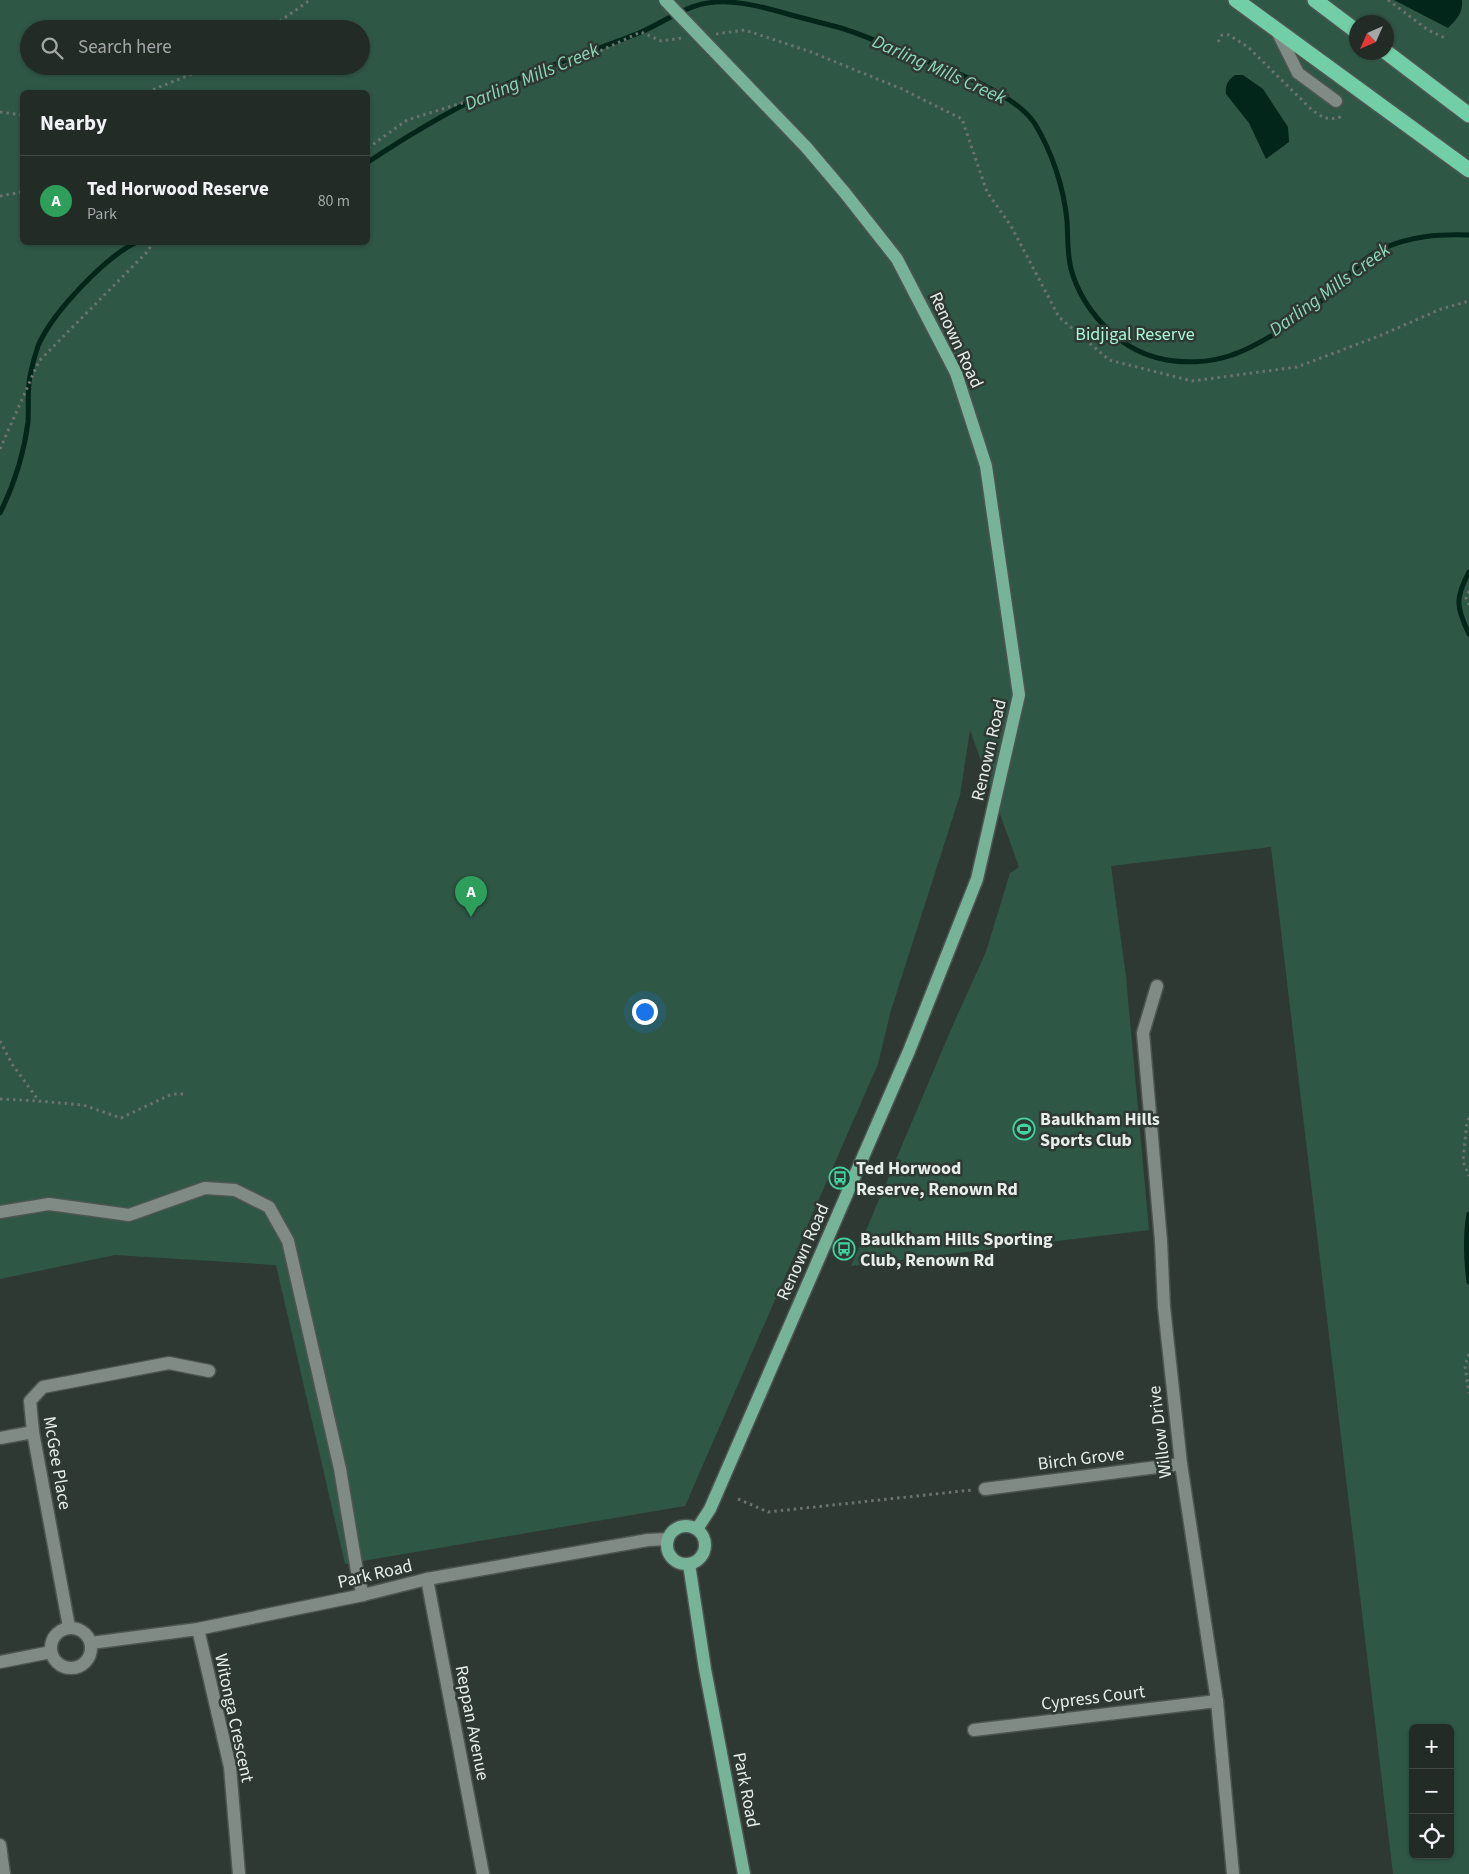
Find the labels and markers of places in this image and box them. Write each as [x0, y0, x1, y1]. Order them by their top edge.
pin: A [455, 876, 487, 917]
place label: Baulkham Hills Sports Club [1040, 1107, 1160, 1153]
sports icon: Baulkham Hills Sports Club [1012, 1117, 1036, 1141]
place label: Ted Horwood Reserve, Renown Rd [856, 1156, 1018, 1202]
bus stop icon: Ted Horwood Reserve, Renown Rd [828, 1166, 852, 1190]
place label: Baulkham Hills Sporting Club, Renown Rd [860, 1227, 1053, 1273]
bus stop icon: Baulkham Hills Sporting Club, Renown Rd [832, 1237, 856, 1261]

